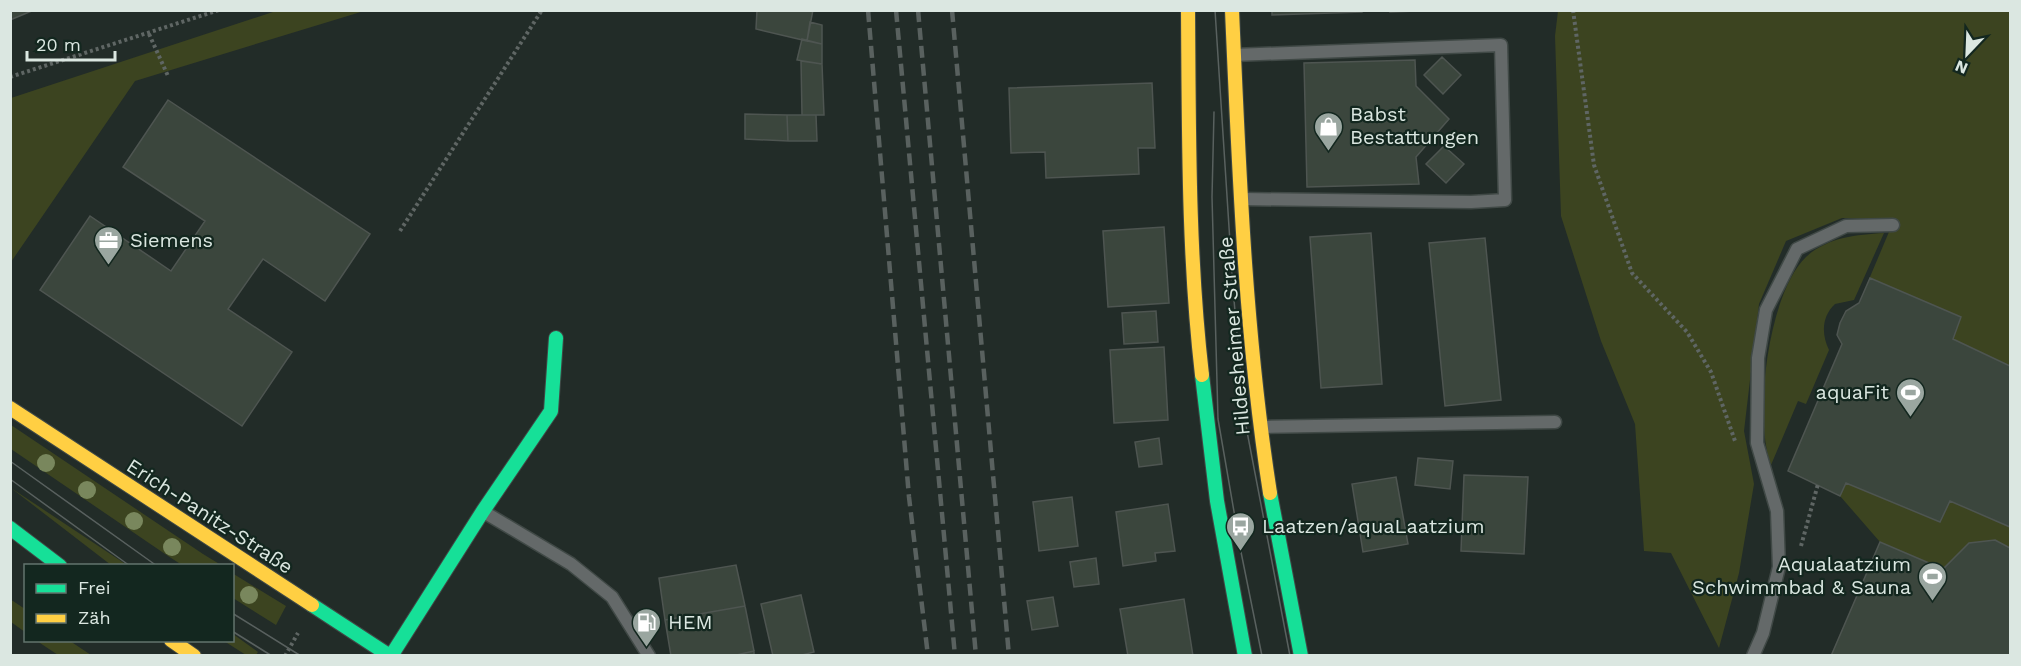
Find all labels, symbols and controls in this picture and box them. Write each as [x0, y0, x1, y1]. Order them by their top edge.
scale bar [27, 24, 116, 62]
north arrow [1937, 24, 1997, 84]
text: 20 m [36, 34, 81, 55]
text: N [1952, 56, 1971, 78]
place label: Babst Bestattungen [1350, 102, 1479, 149]
shop icon: Babst Bestattungen [1313, 110, 1345, 152]
office icon: Siemens [93, 224, 125, 266]
place label: Siemens [130, 228, 213, 252]
street label: Hildesheimer Straße [1213, 236, 1255, 436]
sports icon: aquaFit [1894, 376, 1926, 418]
place label: aquaFit [1816, 380, 1890, 404]
street label: Erich-Panitz-Straße [122, 453, 298, 579]
bus stop icon: Laatzen/aquaLaatzium [1225, 510, 1257, 552]
place label: Laatzen/aquaLaatzium [1262, 514, 1485, 538]
place label: Aqualaatzium Schwimmbad & Sauna [1692, 552, 1911, 599]
sports icon: Aqualaatzium Schwimmbad & Sauna [1916, 560, 1948, 602]
legend [24, 564, 234, 642]
text: Frei [78, 577, 110, 598]
fuel station icon: HEM [631, 606, 663, 648]
text: Zäh [78, 607, 111, 628]
place label: HEM [668, 610, 713, 634]

